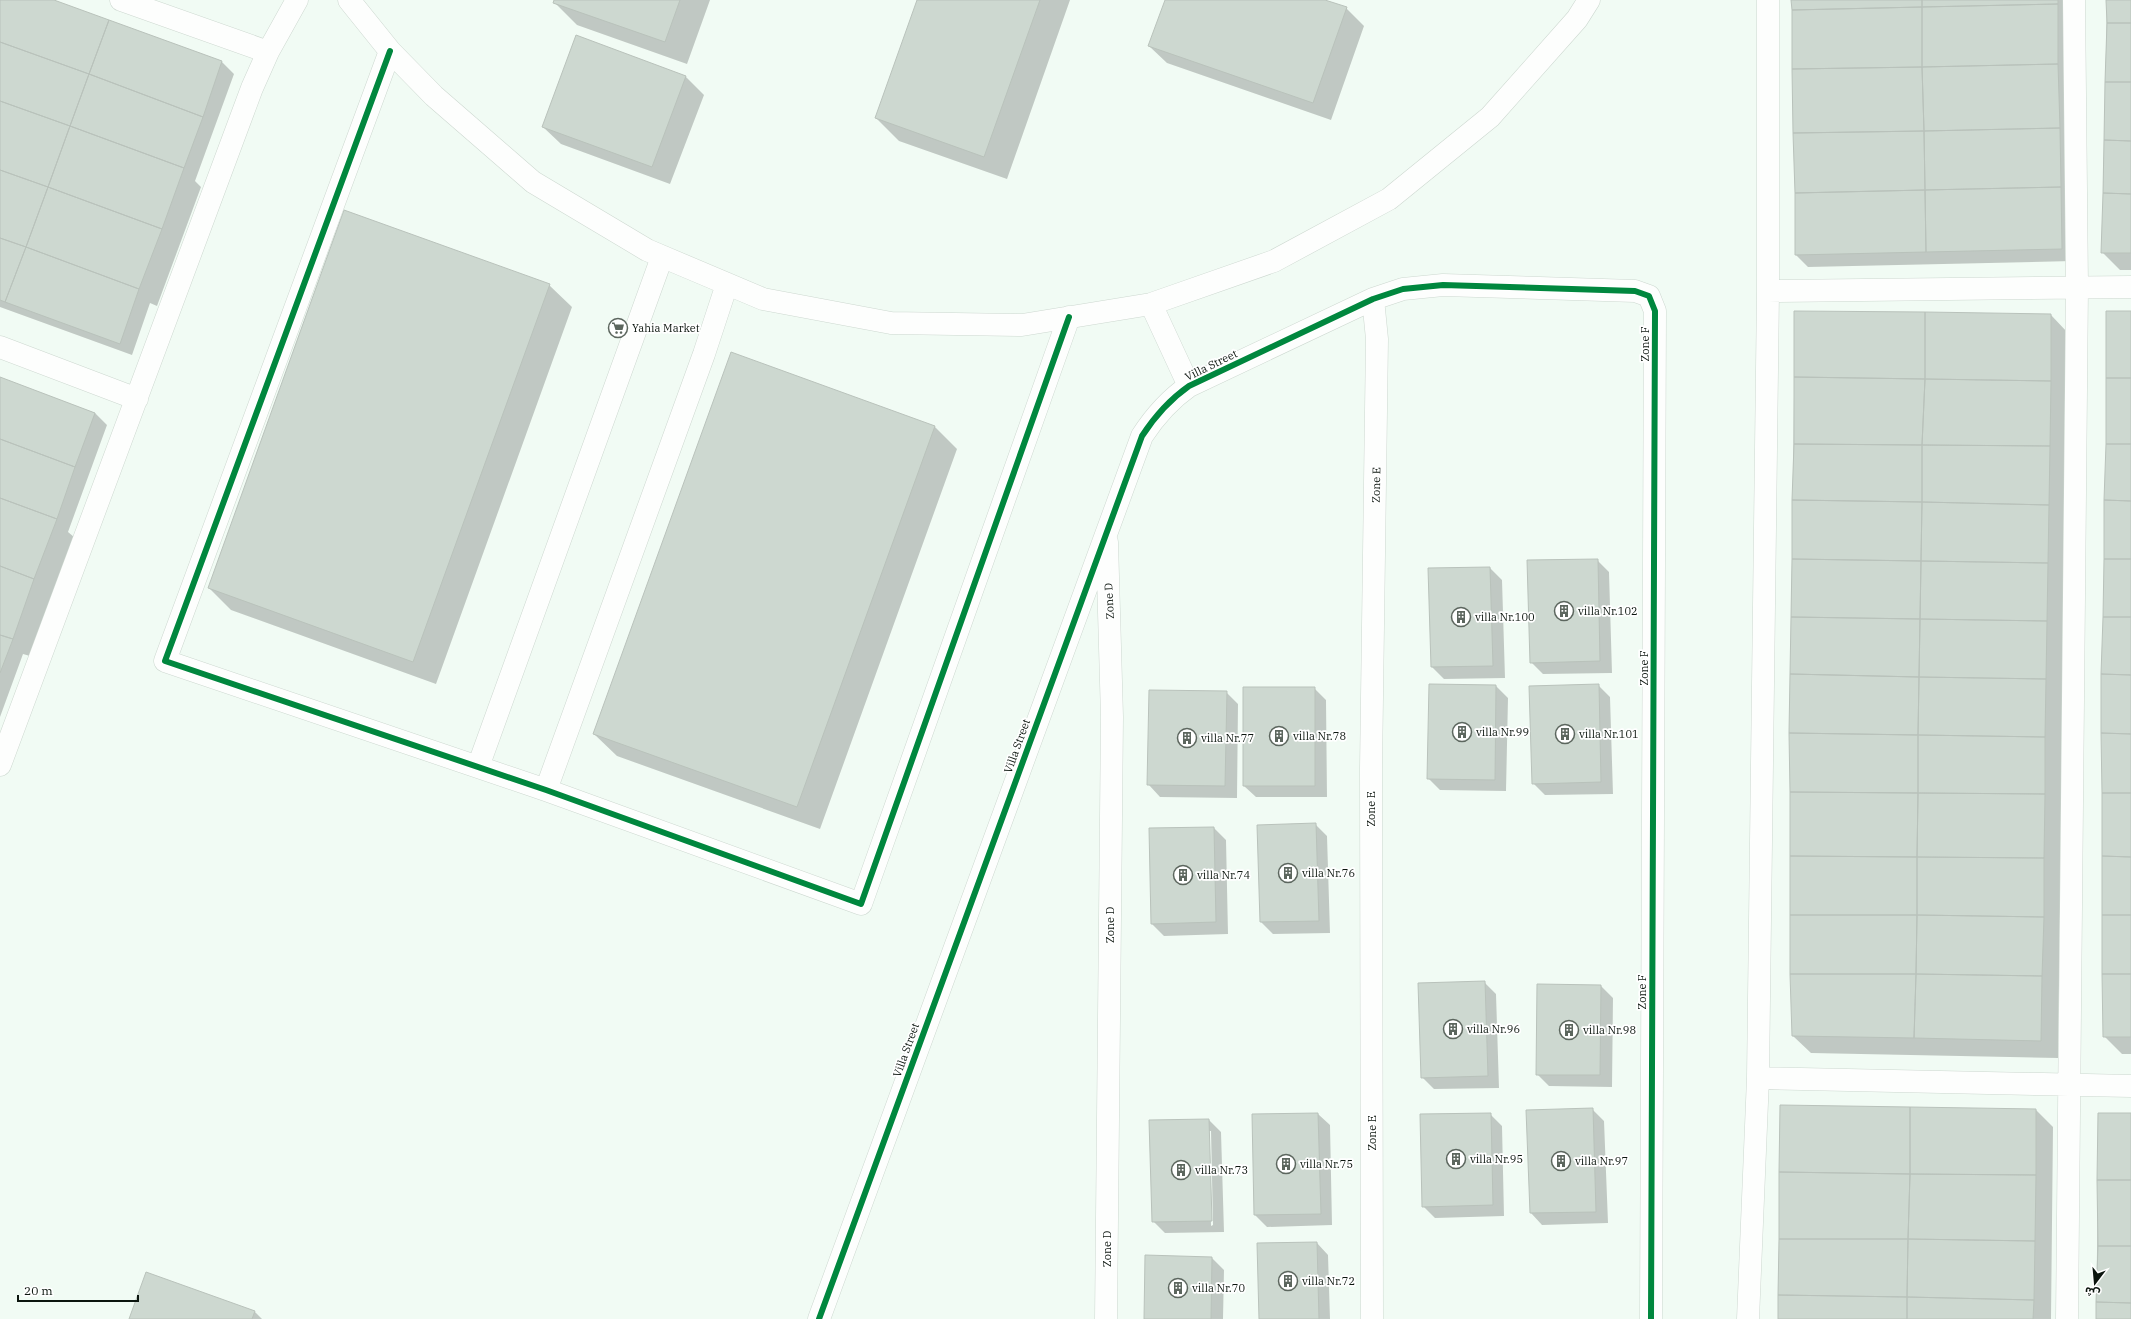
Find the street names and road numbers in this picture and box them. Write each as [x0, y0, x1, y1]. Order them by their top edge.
street label: Zone F [1638, 326, 1652, 362]
street label: Villa Street [1182, 346, 1240, 384]
street label: Zone E [1369, 467, 1383, 503]
street label: Zone D [1101, 582, 1117, 620]
street label: Zone F [1637, 650, 1651, 686]
street label: Villa Street [1001, 717, 1033, 775]
street label: Zone E [1364, 791, 1378, 827]
street label: Zone D [1103, 907, 1117, 943]
street label: Zone F [1635, 974, 1649, 1010]
street label: Villa Street [890, 1021, 922, 1079]
street label: Zone E [1365, 1115, 1379, 1151]
street label: Zone D [1100, 1231, 1114, 1267]

